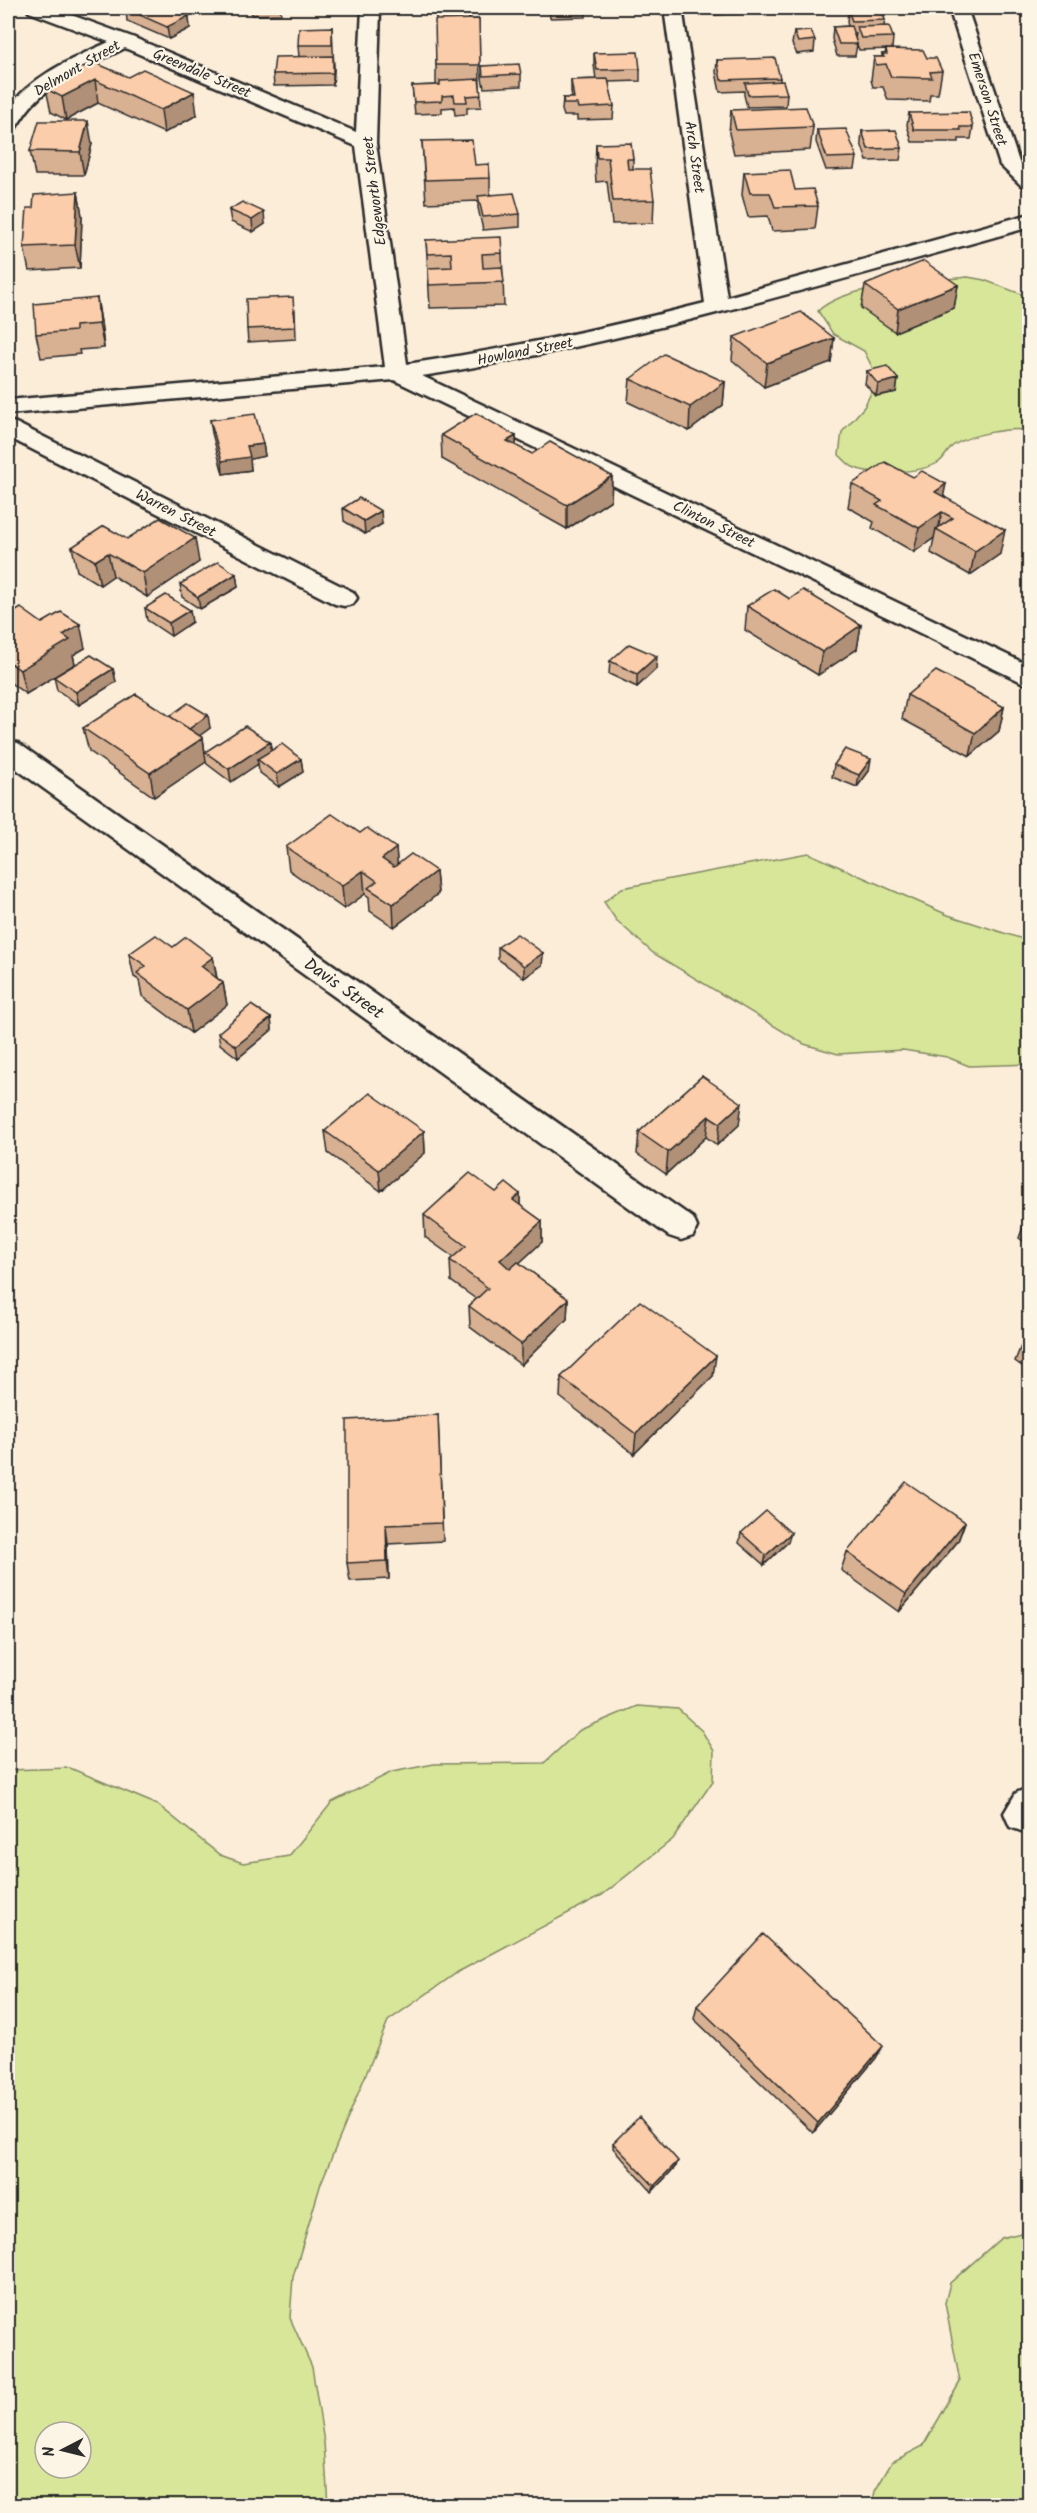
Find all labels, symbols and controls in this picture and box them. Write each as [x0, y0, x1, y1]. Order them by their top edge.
street label: Delmont Street [30, 34, 126, 103]
street label: Greendale Street [149, 42, 255, 105]
street label: Emerson Street [961, 49, 1014, 150]
street label: Arch Street [677, 119, 711, 195]
street label: Edgeworth Street [356, 135, 394, 247]
street label: Howland Street [475, 331, 575, 373]
street label: Warren Street [131, 483, 220, 545]
street label: Clinton Street [668, 495, 759, 555]
street label: Davis Street [297, 951, 390, 1028]
north arrow [33, 2420, 93, 2480]
text: N [37, 2445, 63, 2458]

